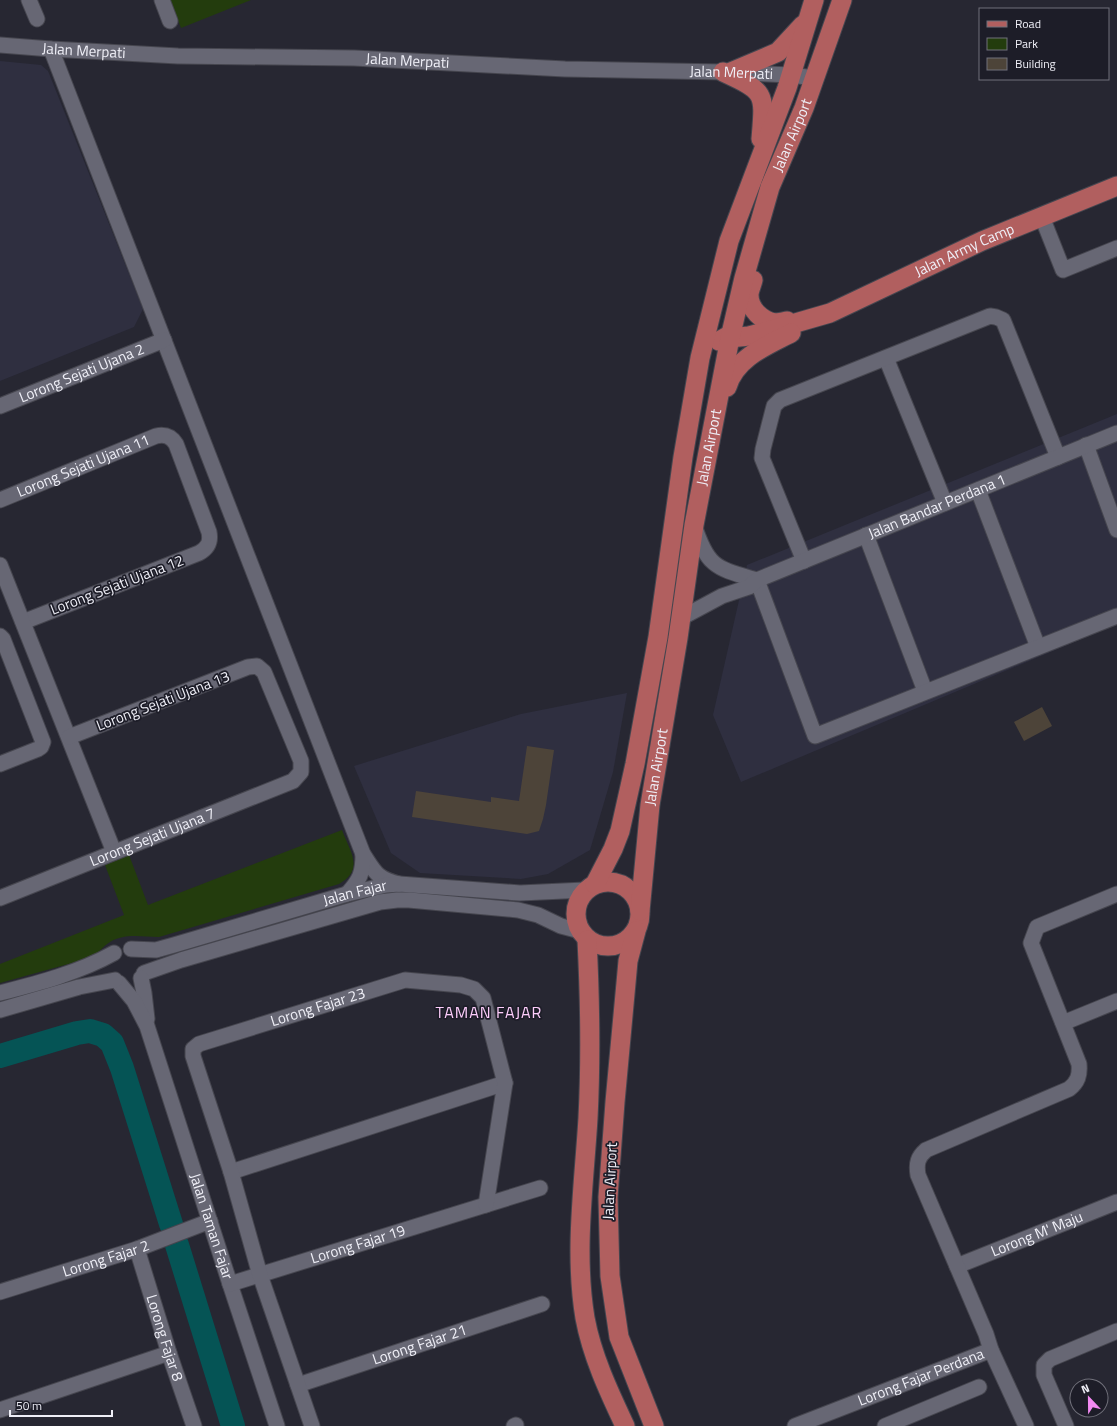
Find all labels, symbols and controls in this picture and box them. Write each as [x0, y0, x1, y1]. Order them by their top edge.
legend [979, 8, 1109, 80]
text: Road [1015, 14, 1041, 33]
text: Park [1015, 34, 1038, 53]
street label: Jalan Merpati [41, 36, 126, 64]
street label: Jalan Merpati [365, 47, 450, 74]
text: Building [1015, 54, 1056, 73]
street label: Jalan Merpati [689, 59, 774, 85]
street label: Jalan Airport [766, 94, 818, 175]
street label: Jalan Army Camp [910, 217, 1018, 282]
street label: Lorong Sejati Ujana 2 [15, 337, 148, 408]
street label: Jalan Airport [690, 406, 727, 488]
street label: Lorong Sejati Ujana 11 [13, 428, 153, 503]
street label: Jalan Bandar Perdana 1 [864, 468, 1009, 545]
street label: Lorong Sejati Ujana 12 [47, 548, 187, 621]
street label: Lorong Sejati Ujana 13 [93, 664, 233, 737]
street label: Jalan Airport [638, 726, 674, 807]
street label: Lorong Sejati Ujana 7 [86, 801, 218, 872]
street label: Jalan Fajar [320, 873, 389, 912]
street label: Lorong Fajar 23 [267, 981, 368, 1032]
district label: TAMAN FAJAR [436, 1000, 542, 1024]
street label: Jalan Airport [596, 1141, 623, 1220]
street label: Jalan Taman Fajar [184, 1170, 240, 1282]
street label: Lorong M' Maju [987, 1205, 1086, 1262]
street label: Lorong Fajar 19 [308, 1218, 408, 1269]
street label: Lorong Fajar 2 [59, 1233, 152, 1283]
street label: Lorong Fajar 8 [141, 1291, 190, 1384]
street label: Lorong Fajar 21 [369, 1318, 470, 1371]
street label: Lorong Fajar Perdana [854, 1342, 988, 1412]
north arrow [1069, 1378, 1109, 1418]
text: N [1079, 1380, 1092, 1398]
scale bar [10, 1392, 112, 1418]
text: 50 m [16, 1396, 42, 1415]

